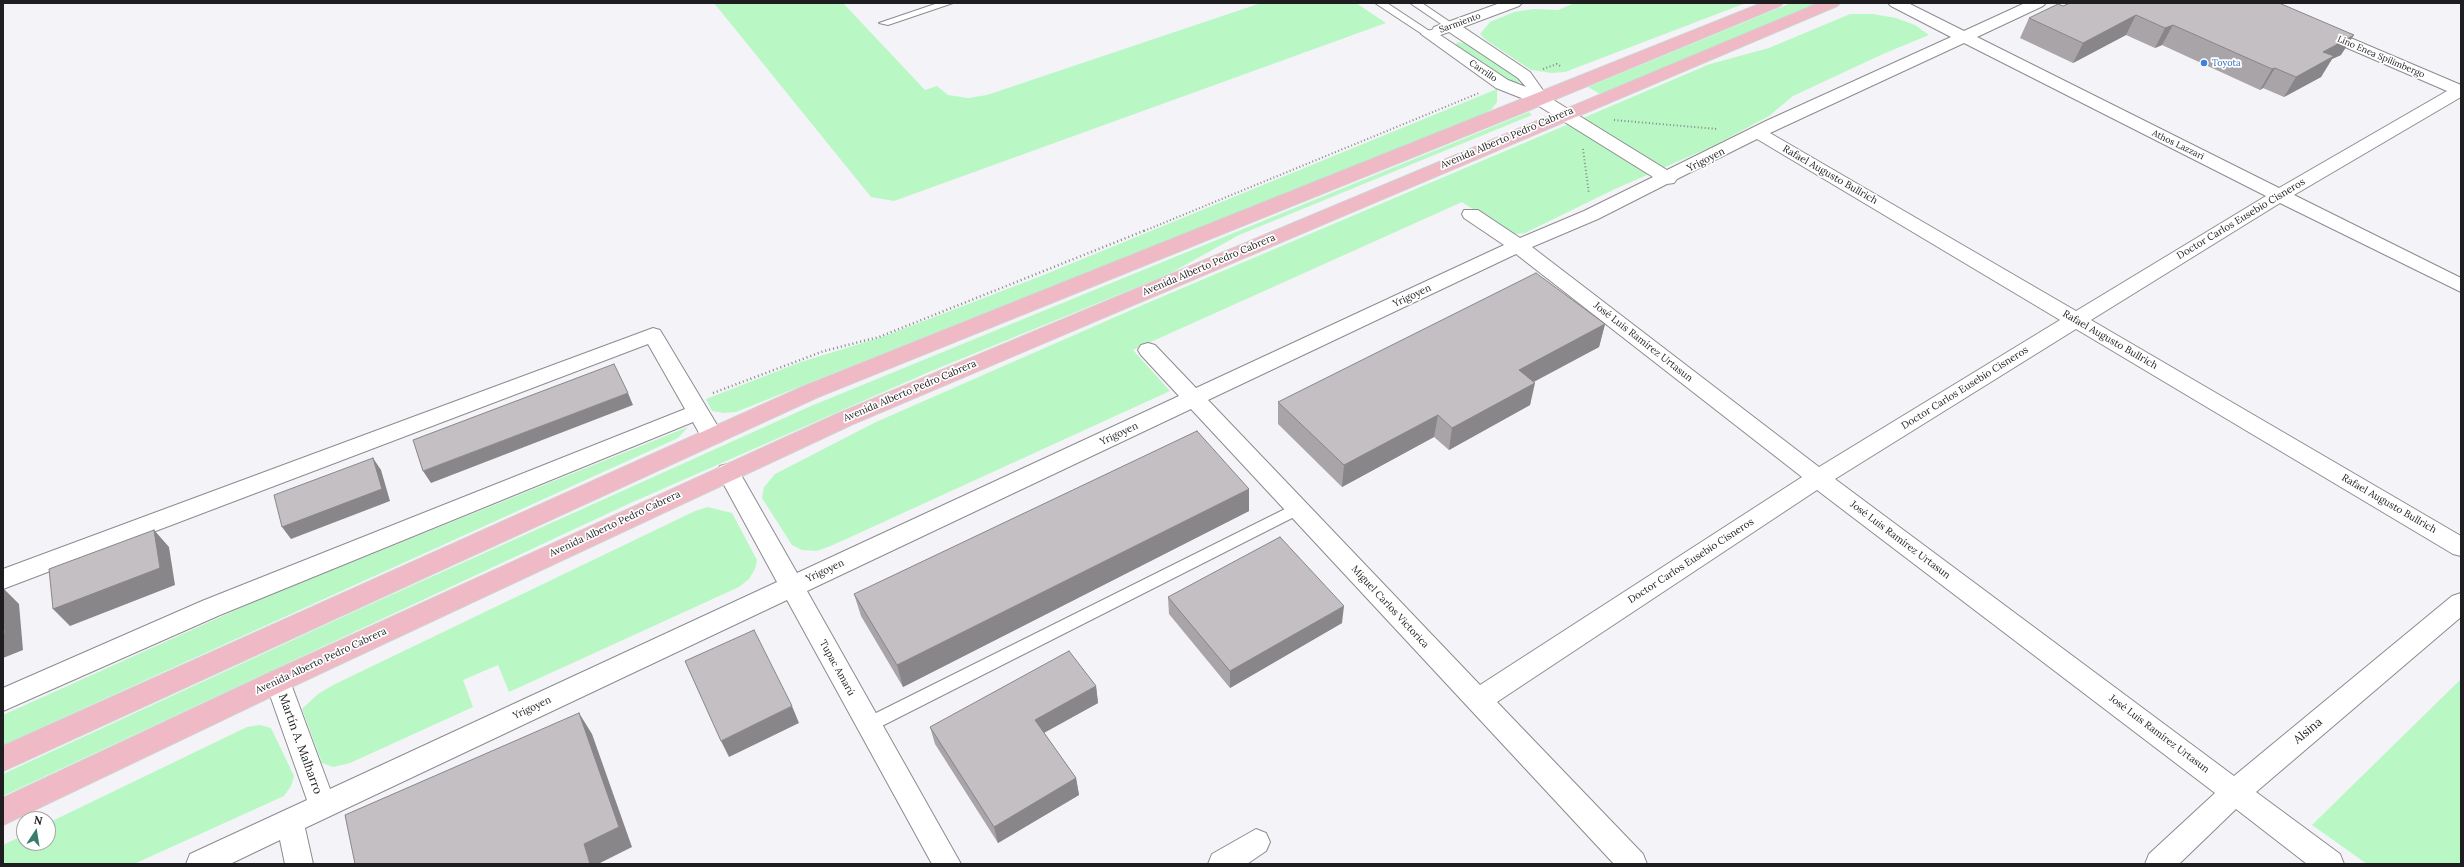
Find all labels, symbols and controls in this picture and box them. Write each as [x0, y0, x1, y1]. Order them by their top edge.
street label: Sarmiento [1438, 11, 1482, 35]
street label: Lino Enea Spilimbergo [2336, 34, 2426, 80]
street label: Carrillo [1467, 58, 1499, 84]
marker: Toyota [2199, 58, 2209, 68]
place label: Toyota [2212, 58, 2241, 68]
street label: Avenida Alberto Pedro Cabrera [1439, 104, 1575, 172]
street label: Athos Lazzari [2150, 128, 2206, 162]
street label: Rafael Augusto Bullrich [1780, 143, 1880, 207]
street label: Yrigoyen [1685, 145, 1727, 175]
street label: Doctor Carlos Eusebio Cisneros [2175, 176, 2307, 262]
street label: Avenida Alberto Pedro Cabrera [1141, 231, 1277, 299]
street label: Yrigoyen [1391, 282, 1433, 310]
street label: José Luis Ramírez Urtasun [1591, 300, 1695, 384]
street label: Rafael Augusto Bullrich [2060, 308, 2160, 372]
street label: Doctor Carlos Eusebio Cisneros [1899, 344, 2031, 432]
street label: Avenida Alberto Pedro Cabrera [842, 357, 978, 425]
street label: Yrigoyen [1098, 420, 1140, 448]
street label: Rafael Augusto Bullrich [2339, 472, 2439, 536]
street label: Avenida Alberto Pedro Cabrera [548, 488, 682, 560]
street label: José Luis Ramírez Urtasun [1848, 498, 1952, 582]
street label: Doctor Carlos Eusebio Cisneros [1626, 516, 1756, 606]
street label: Yrigoyen [804, 557, 846, 585]
street label: Miguel Carlos Victorica [1349, 563, 1431, 651]
street label: Avenida Alberto Pedro Cabrera [254, 625, 388, 697]
street label: Tupac Amarú [817, 638, 857, 698]
street label: Martín A. Malharro [275, 692, 325, 796]
street label: José Luis Ramírez Urtasun [2107, 692, 2211, 776]
street label: Yrigoyen [511, 694, 553, 722]
street label: Alsina [2291, 715, 2325, 747]
north arrow [16, 811, 56, 851]
text: N [33, 813, 44, 828]

